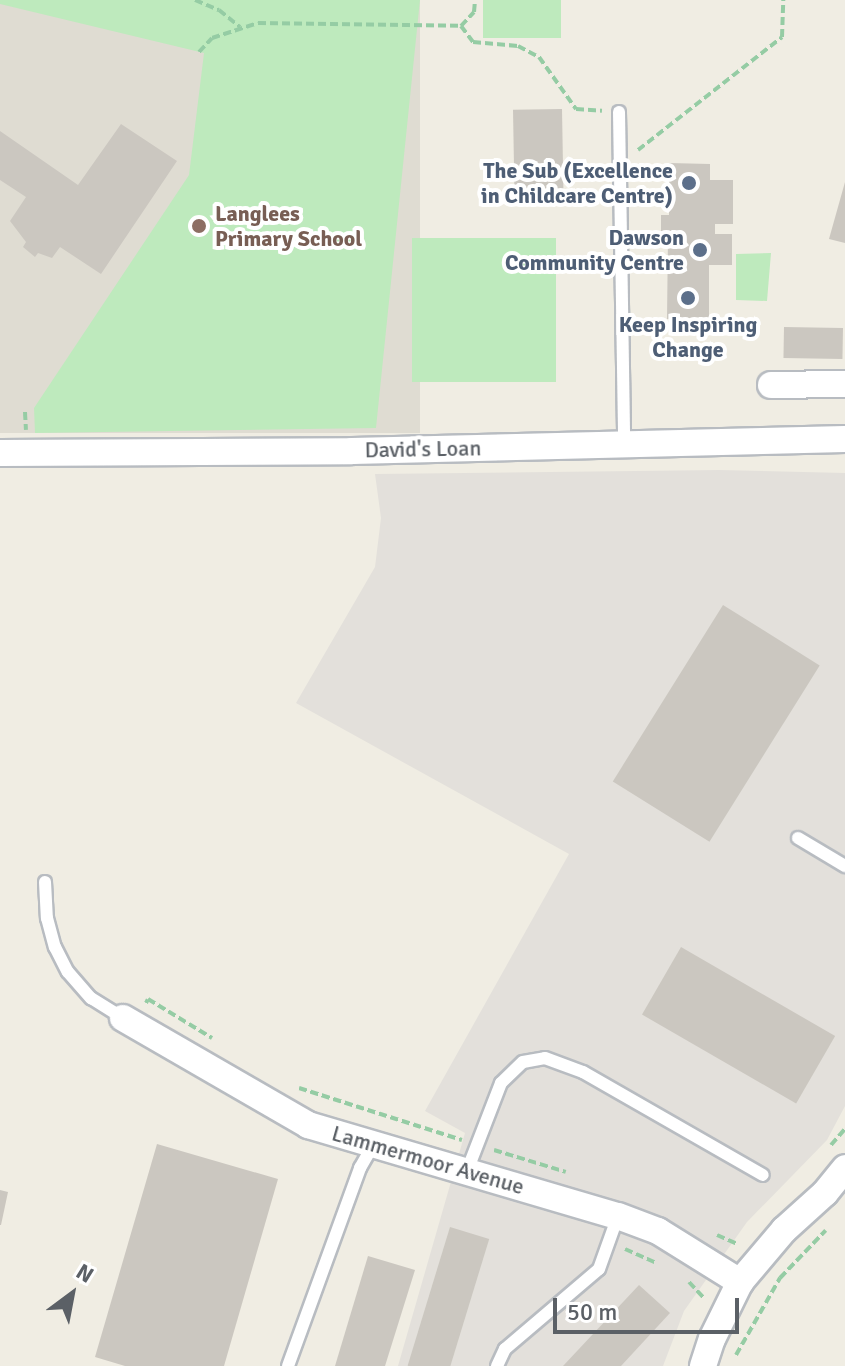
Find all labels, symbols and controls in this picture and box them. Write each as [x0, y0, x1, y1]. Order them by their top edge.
place label: The Sub (Excellence in Childcare Centre) [481, 157, 673, 208]
marker: The Sub (Excellence in Childcare Centre) [680, 174, 698, 192]
place label: Langlees Primary School [215, 200, 362, 252]
marker: Langlees Primary School [190, 217, 208, 235]
place label: Dawson Community Centre [505, 224, 684, 276]
marker: Dawson Community Centre [691, 241, 709, 259]
marker: Keep Inspiring Change [679, 289, 697, 307]
place label: Keep Inspiring Change [619, 311, 757, 362]
street label: David's Loan [364, 435, 482, 463]
street label: Lammermoor Avenue [329, 1120, 527, 1200]
north arrow [32, 1254, 112, 1334]
text: N [71, 1258, 99, 1289]
scale bar [557, 1282, 743, 1332]
text: 50 m [567, 1297, 617, 1327]

